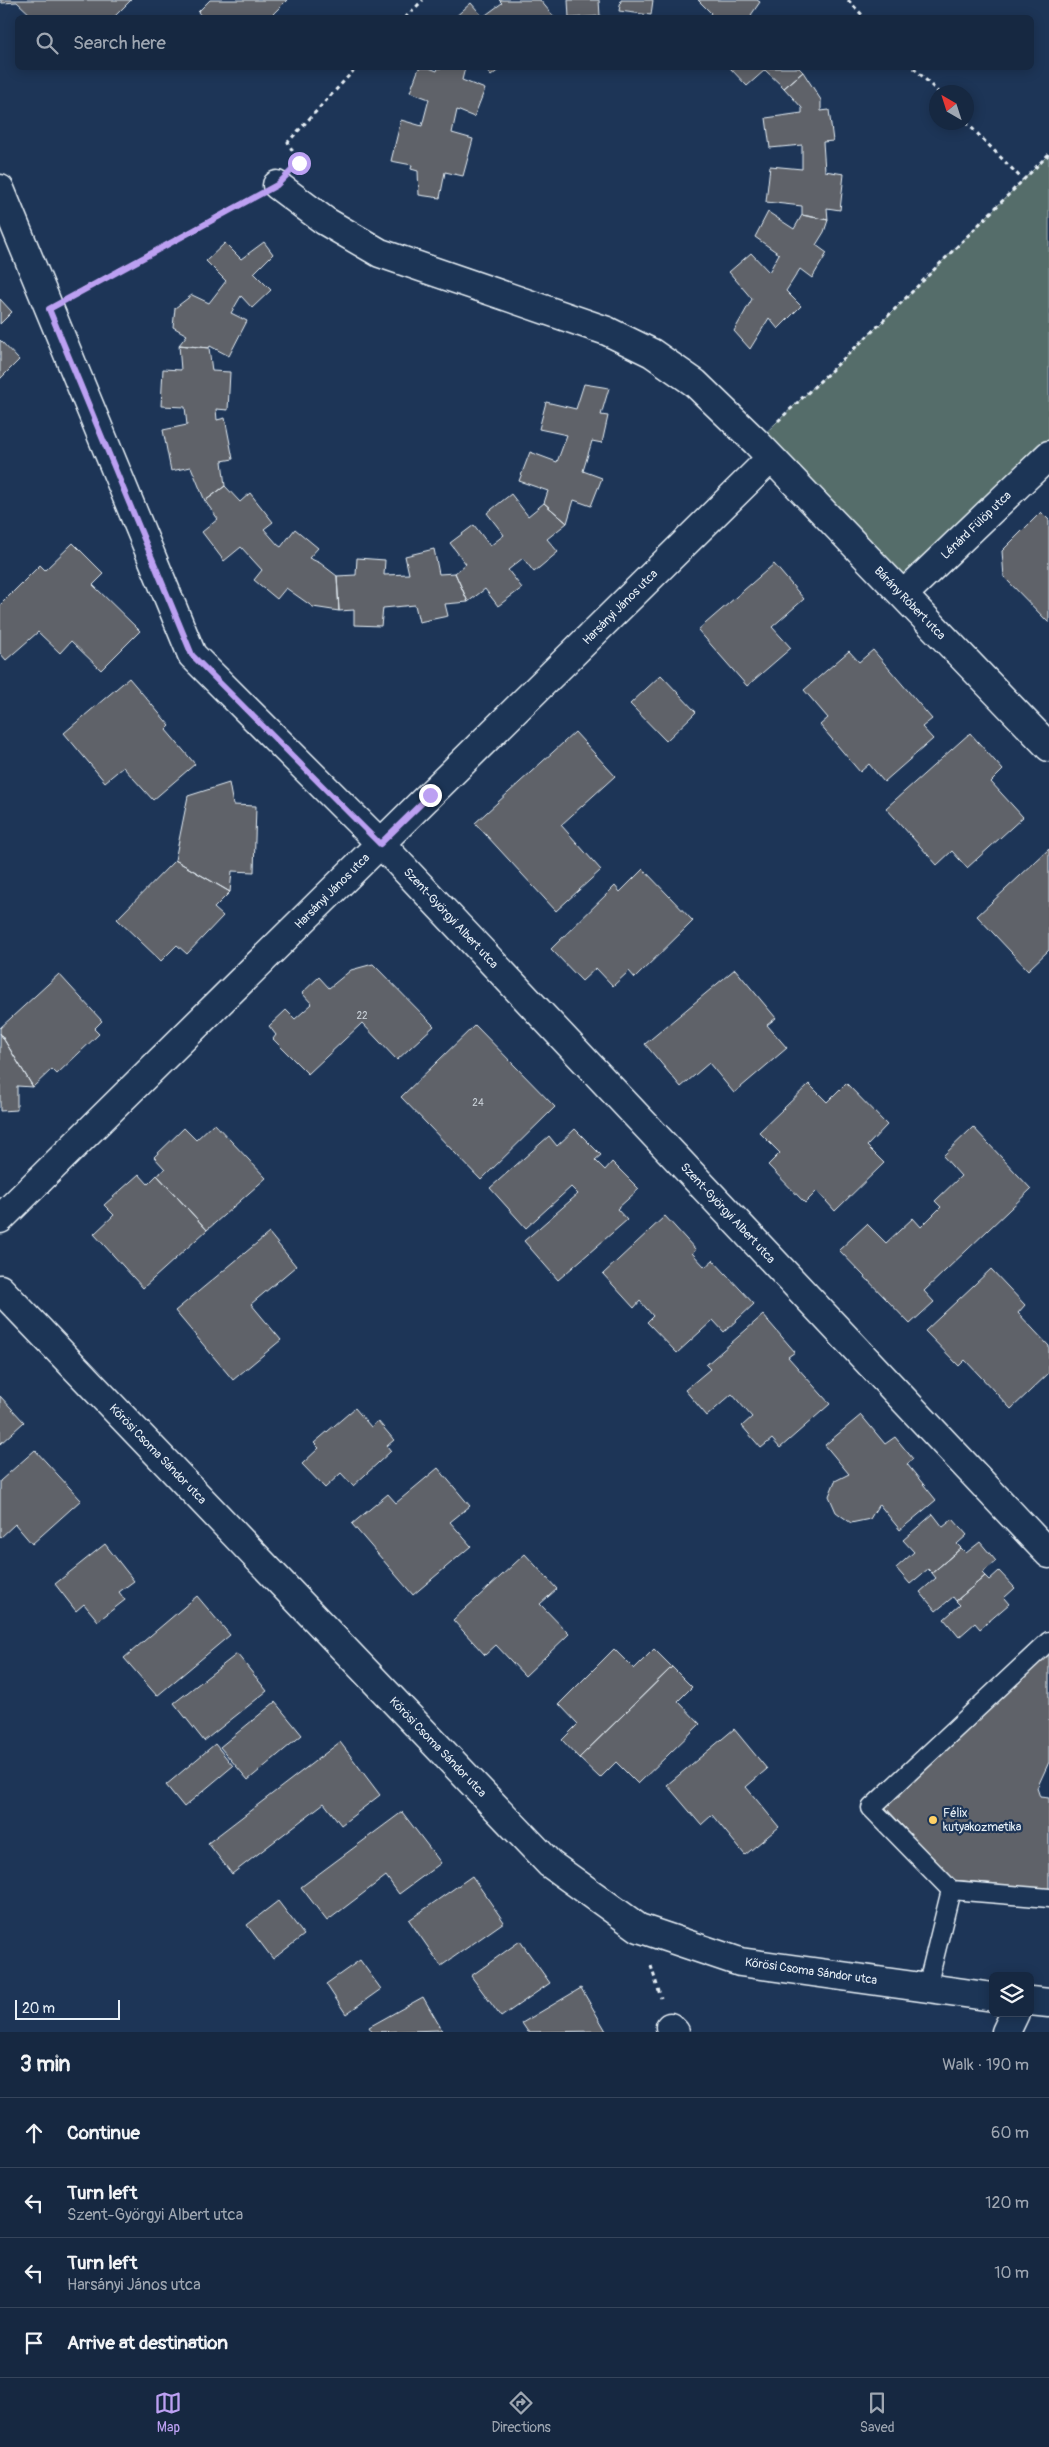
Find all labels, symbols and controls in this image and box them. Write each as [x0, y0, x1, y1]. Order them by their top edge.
search box [15, 15, 1034, 70]
icon: search [33, 29, 61, 57]
text: Search here [73, 31, 166, 55]
north arrow [929, 85, 974, 130]
route start [288, 152, 311, 175]
street label: Lénárd Fülöp utca [938, 488, 1015, 563]
street label: Bárány Róbert utca [871, 564, 949, 643]
street label: Harsányi János utca [580, 566, 661, 648]
route end [419, 784, 442, 807]
street label: Harsányi János utca [292, 850, 373, 932]
street label: Szent-Györgyi Albert utca [400, 865, 501, 972]
house number: 22 [356, 1010, 368, 1022]
house number: 24 [472, 1097, 484, 1109]
street label: Szent-Györgyi Albert utca [677, 1160, 778, 1267]
street label: Kőrösi Csoma Sándor utca [106, 1401, 210, 1508]
street label: Kőrösi Csoma Sándor utca [386, 1694, 490, 1801]
place label: Félix kutyakozmetika [943, 1806, 1022, 1835]
marker: Félix kutyakozmetika [927, 1814, 939, 1826]
street label: Kőrösi Csoma Sándor utca [744, 1955, 878, 1988]
map controls [989, 1972, 1034, 2017]
button: layers [989, 1972, 1034, 2017]
scale bar [15, 1997, 120, 2020]
text: 20 m [22, 2000, 55, 2017]
text: 3 min [20, 2051, 70, 2078]
text: Walk · 190 m [942, 2055, 1029, 2075]
icon: ahead [20, 2119, 48, 2147]
text: Continue [67, 2121, 140, 2145]
text: 60 m [991, 2123, 1029, 2143]
text: Turn left [67, 2181, 137, 2205]
icon: left [20, 2189, 48, 2217]
text: 120 m [985, 2193, 1029, 2213]
text: Szent-Györgyi Albert utca [67, 2205, 243, 2225]
text: Turn left [67, 2251, 137, 2275]
icon: left [20, 2259, 48, 2287]
text: 10 m [994, 2263, 1029, 2283]
text: Harsányi János utca [67, 2275, 201, 2295]
icon: arrive [20, 2329, 48, 2357]
text: Arrive at destination [67, 2331, 228, 2355]
tab: Map [154, 2389, 182, 2436]
tab: Directions [491, 2389, 551, 2436]
tab: Saved [860, 2389, 895, 2436]

